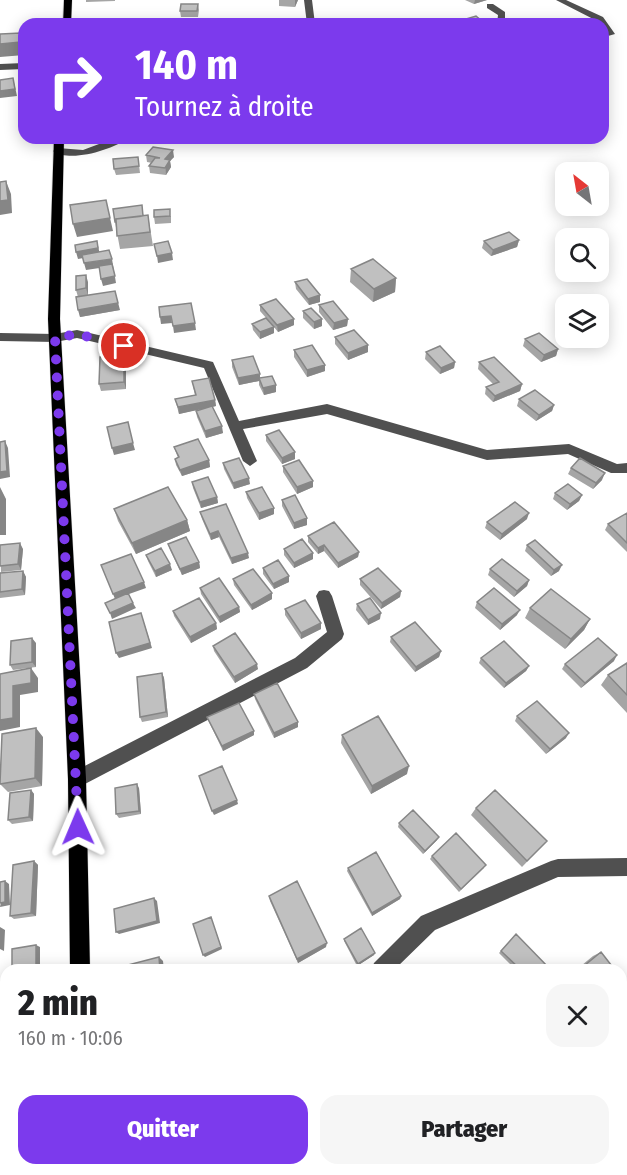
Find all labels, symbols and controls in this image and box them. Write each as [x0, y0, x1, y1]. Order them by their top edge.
text: 140 m [135, 40, 238, 90]
icon: right [36, 42, 114, 120]
text: Tournez à droite [135, 91, 314, 123]
north arrow [555, 162, 609, 216]
map controls [555, 162, 609, 348]
button: search [555, 228, 609, 282]
button: layers [555, 294, 609, 348]
pin [98, 320, 149, 371]
icon: arrive [107, 329, 140, 362]
position arrow [46, 795, 110, 859]
text: 2 min [18, 981, 98, 1025]
button: close [546, 984, 609, 1047]
text: 160 m · 10:06 [18, 1026, 123, 1050]
button: Quitter [18, 1095, 308, 1164]
button: Partager [320, 1095, 609, 1164]

